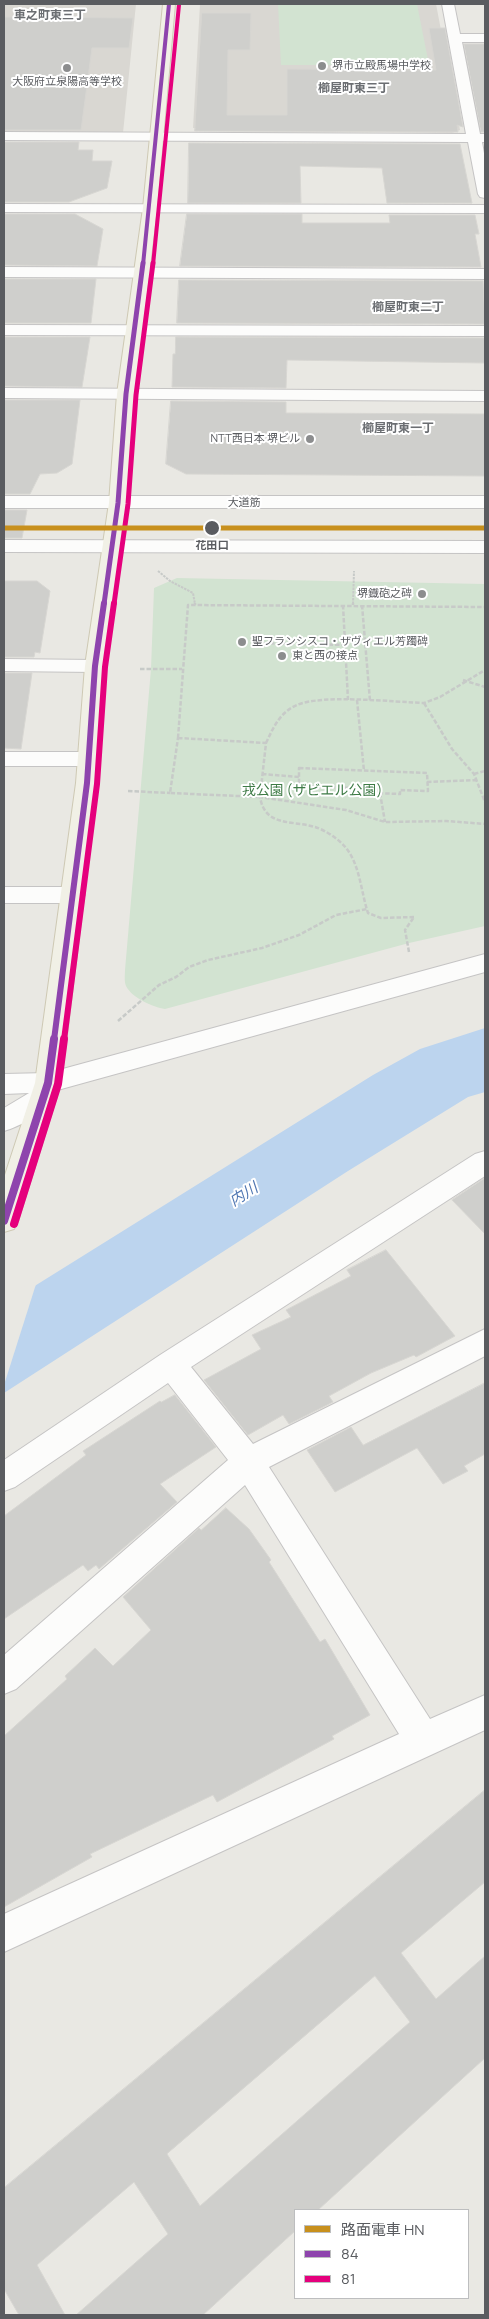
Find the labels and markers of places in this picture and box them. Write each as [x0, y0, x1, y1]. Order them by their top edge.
place label: 堺市立殿馬場中学校 [332, 59, 431, 73]
marker: 堺市立殿馬場中学校 [316, 60, 328, 72]
marker: 大阪府立泉陽高等学校 [61, 62, 73, 74]
place label: 大阪府立泉陽高等学校 [12, 75, 122, 89]
place label: NTT西日本 堺ビル [210, 432, 300, 446]
marker: NTT西日本 堺ビル [304, 433, 316, 445]
marker: 花田口 [203, 519, 221, 537]
place label: 花田口 [196, 539, 228, 553]
place label: 堺鐡砲之碑 [357, 587, 412, 601]
marker: 堺鐡砲之碑 [416, 588, 428, 600]
place label: 聖フランシスコ・ザヴィエル芳躅碑 [252, 635, 428, 649]
marker: 聖フランシスコ・ザヴィエル芳躅碑 [236, 636, 248, 648]
place label: 東と西の接点 [292, 649, 358, 663]
marker: 東と西の接点 [276, 650, 288, 662]

